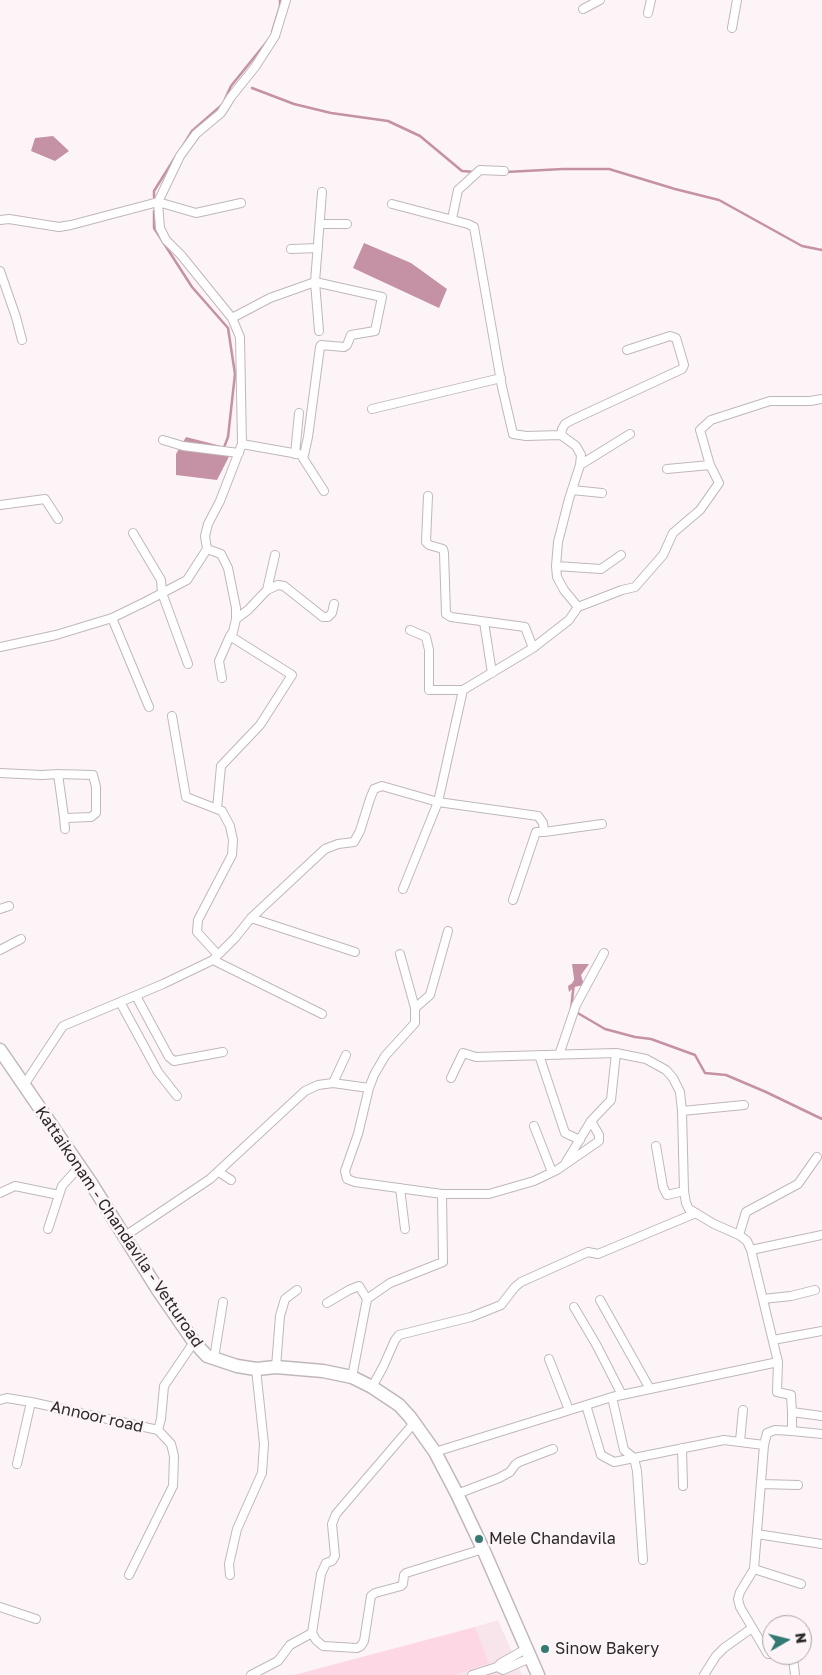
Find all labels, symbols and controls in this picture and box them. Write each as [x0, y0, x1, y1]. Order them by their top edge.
street label: Kattaikonam - Chandavila - Vetturoad [31, 1103, 207, 1351]
street label: Annoor road [49, 1397, 145, 1437]
place label: Mele Chandavila [489, 1529, 616, 1549]
marker: Mele Chandavila [473, 1533, 485, 1545]
north arrow [762, 1615, 812, 1665]
text: N [792, 1632, 811, 1644]
place label: Sinow Bakery [555, 1639, 659, 1659]
marker: Sinow Bakery [539, 1643, 551, 1655]

